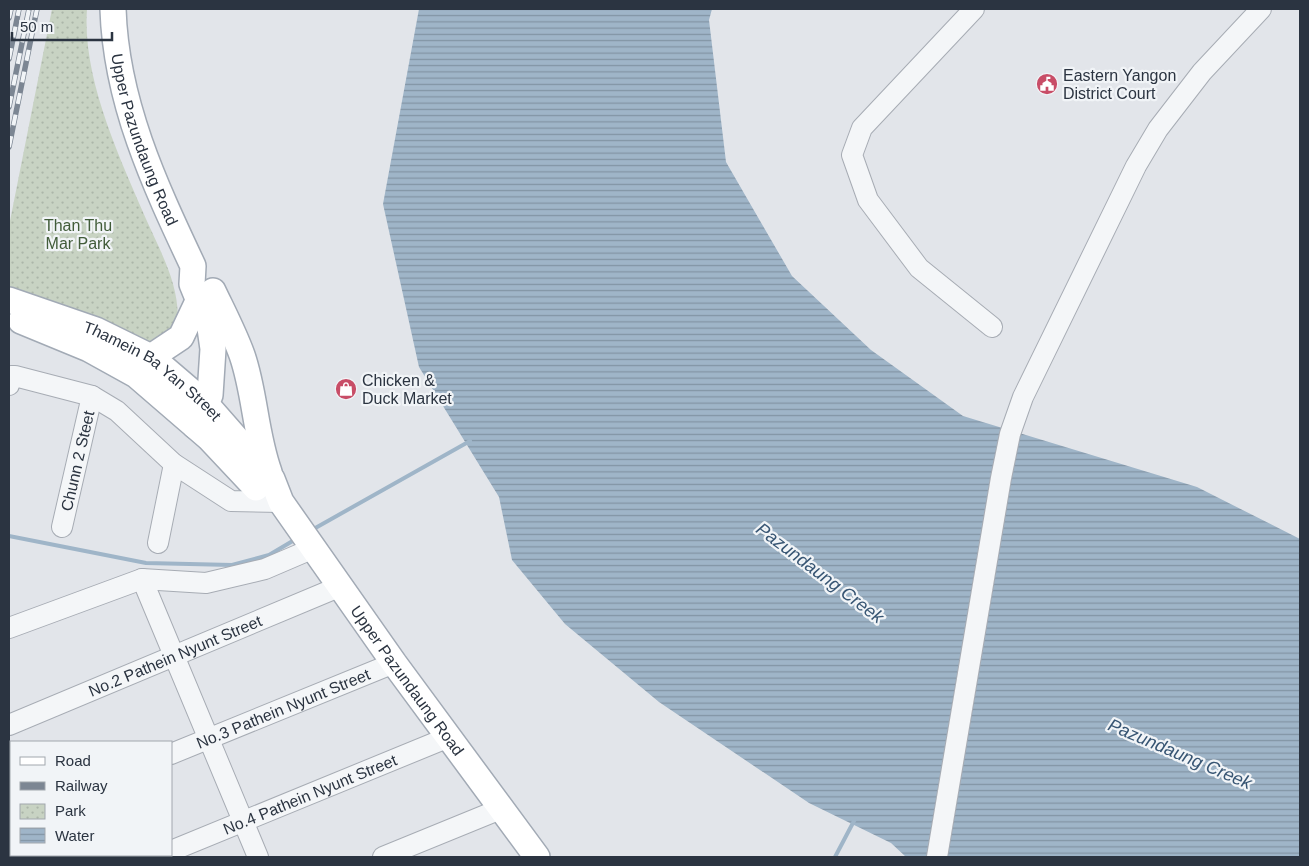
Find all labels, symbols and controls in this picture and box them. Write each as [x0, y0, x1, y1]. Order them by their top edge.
scale bar [12, 10, 112, 42]
text: 50 m [20, 18, 53, 35]
street label: Upper Pazundaung Road [109, 52, 181, 228]
place label: Eastern Yangon District Court [1063, 67, 1176, 102]
public building icon: Eastern Yangon District Court [1035, 72, 1059, 96]
park label: Than Thu Mar Park [44, 217, 112, 252]
street label: Thamein Ba Yan Street [81, 318, 225, 424]
place label: Chicken & Duck Market [362, 372, 452, 407]
shop icon: Chicken & Duck Market [334, 377, 358, 401]
street label: Chunn 2 Steet [57, 408, 97, 513]
water label: Pazundaung Creek [752, 519, 888, 628]
street label: Upper Pazundaung Road [348, 602, 468, 759]
street label: No.2 Pathein Nyunt Street [86, 612, 265, 699]
street label: No.3 Pathein Nyunt Street [194, 665, 373, 751]
water label: Pazundaung Creek [1105, 715, 1256, 794]
legend [10, 741, 172, 856]
street label: No.4 Pathein Nyunt Street [220, 751, 400, 837]
text: Road [55, 752, 91, 769]
text: Railway [55, 777, 108, 794]
text: Park [55, 802, 86, 819]
text: Water [55, 827, 94, 844]

